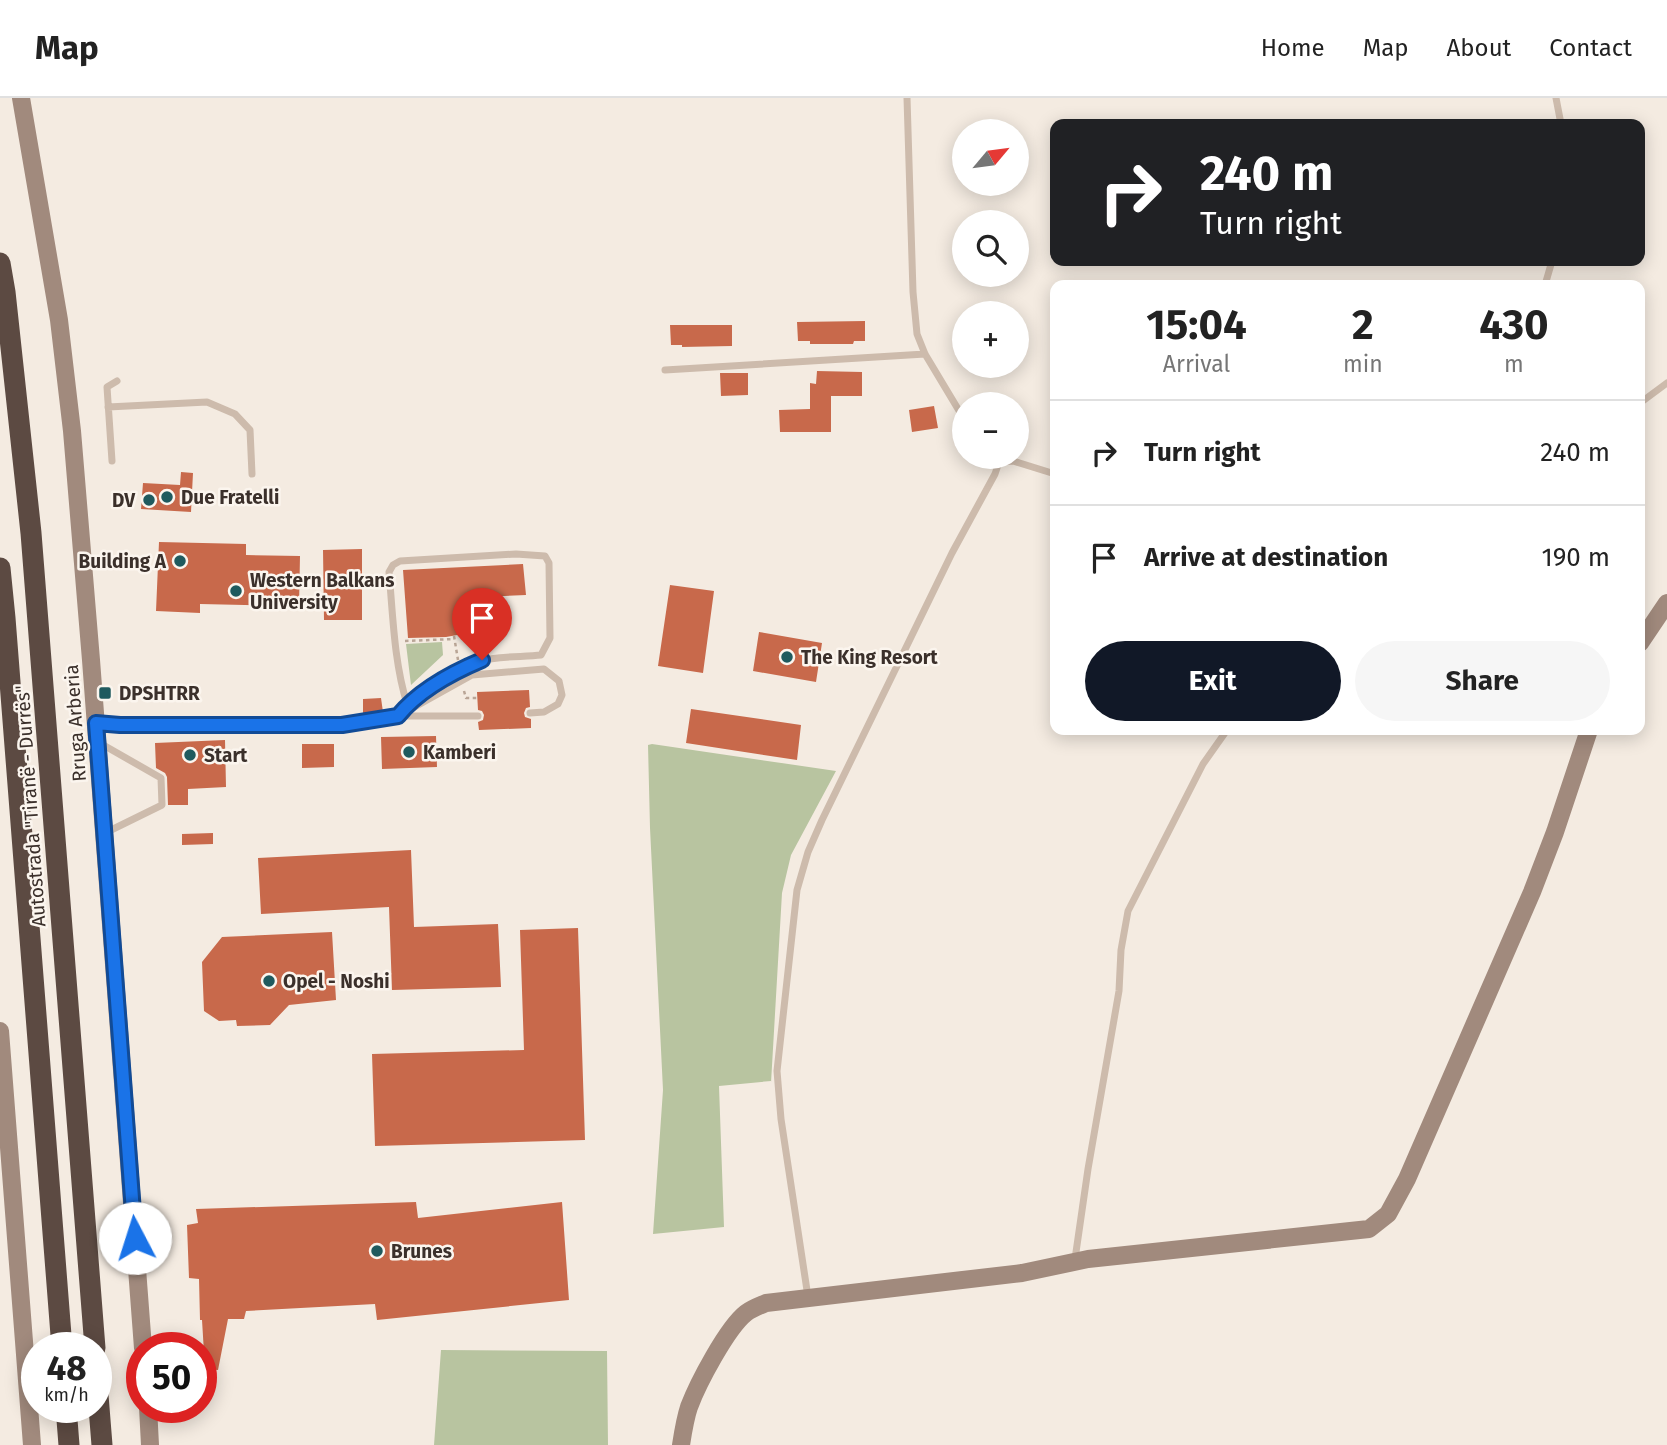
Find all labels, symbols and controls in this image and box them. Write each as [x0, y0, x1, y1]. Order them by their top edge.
text: Map [35, 28, 99, 68]
text: Home [1261, 34, 1325, 62]
text: Map [1363, 34, 1409, 62]
text: About [1447, 34, 1511, 62]
text: Contact [1549, 34, 1632, 62]
north arrow [952, 119, 1029, 196]
map controls [952, 119, 1029, 469]
text: 240 m [1200, 144, 1333, 203]
icon: right [1085, 147, 1176, 238]
text: Turn right [1200, 204, 1342, 242]
button: search [952, 210, 1029, 287]
text: 15:04 [1146, 300, 1247, 350]
text: 2 [1352, 300, 1374, 350]
text: 430 [1479, 300, 1549, 350]
button: + [952, 301, 1029, 378]
text: Arrival [1163, 350, 1230, 378]
text: min [1343, 350, 1383, 378]
text: m [1504, 350, 1524, 378]
button: − [952, 392, 1029, 469]
icon: right [1085, 434, 1123, 472]
text: Turn right [1144, 437, 1261, 468]
text: 240 m [1540, 437, 1610, 468]
place label: Due Fratelli [181, 486, 279, 509]
place label: DV [112, 489, 136, 512]
marker: Due Fratelli [159, 489, 175, 505]
marker: DV [141, 492, 157, 508]
icon: arrive [1085, 539, 1123, 577]
text: Arrive at destination [1144, 542, 1388, 573]
text: 190 m [1541, 542, 1610, 573]
place label: Building A [79, 550, 167, 573]
marker: Building A [172, 553, 188, 569]
place label: Western Balkans University [250, 569, 394, 614]
marker: Western Balkans University [228, 583, 244, 599]
pin [452, 588, 512, 660]
icon: arrive [463, 599, 501, 637]
button: Exit [1085, 641, 1341, 721]
button: Share [1355, 641, 1610, 721]
place label: The King Resort [801, 646, 938, 669]
marker: The King Resort [779, 649, 795, 665]
street label: Rruga Arberia [60, 663, 91, 782]
place label: DPSHTRR [119, 682, 200, 705]
street label: Autostrada "Tiranë - Durrës" [11, 684, 50, 928]
marker: DPSHTRR [97, 685, 113, 701]
place label: Kamberi [423, 741, 496, 764]
place label: Start [204, 744, 248, 767]
marker: Kamberi [401, 744, 417, 760]
marker: Start [182, 747, 198, 763]
place label: Opel - Noshi [283, 970, 390, 993]
marker: Opel - Noshi [261, 973, 277, 989]
position arrow [98, 1201, 172, 1275]
place label: Brunes [391, 1240, 452, 1263]
marker: Brunes [369, 1243, 385, 1259]
speed limit sign: 50 [126, 1332, 217, 1423]
text: 48 [46, 1347, 87, 1389]
text: km/h [44, 1384, 89, 1406]

